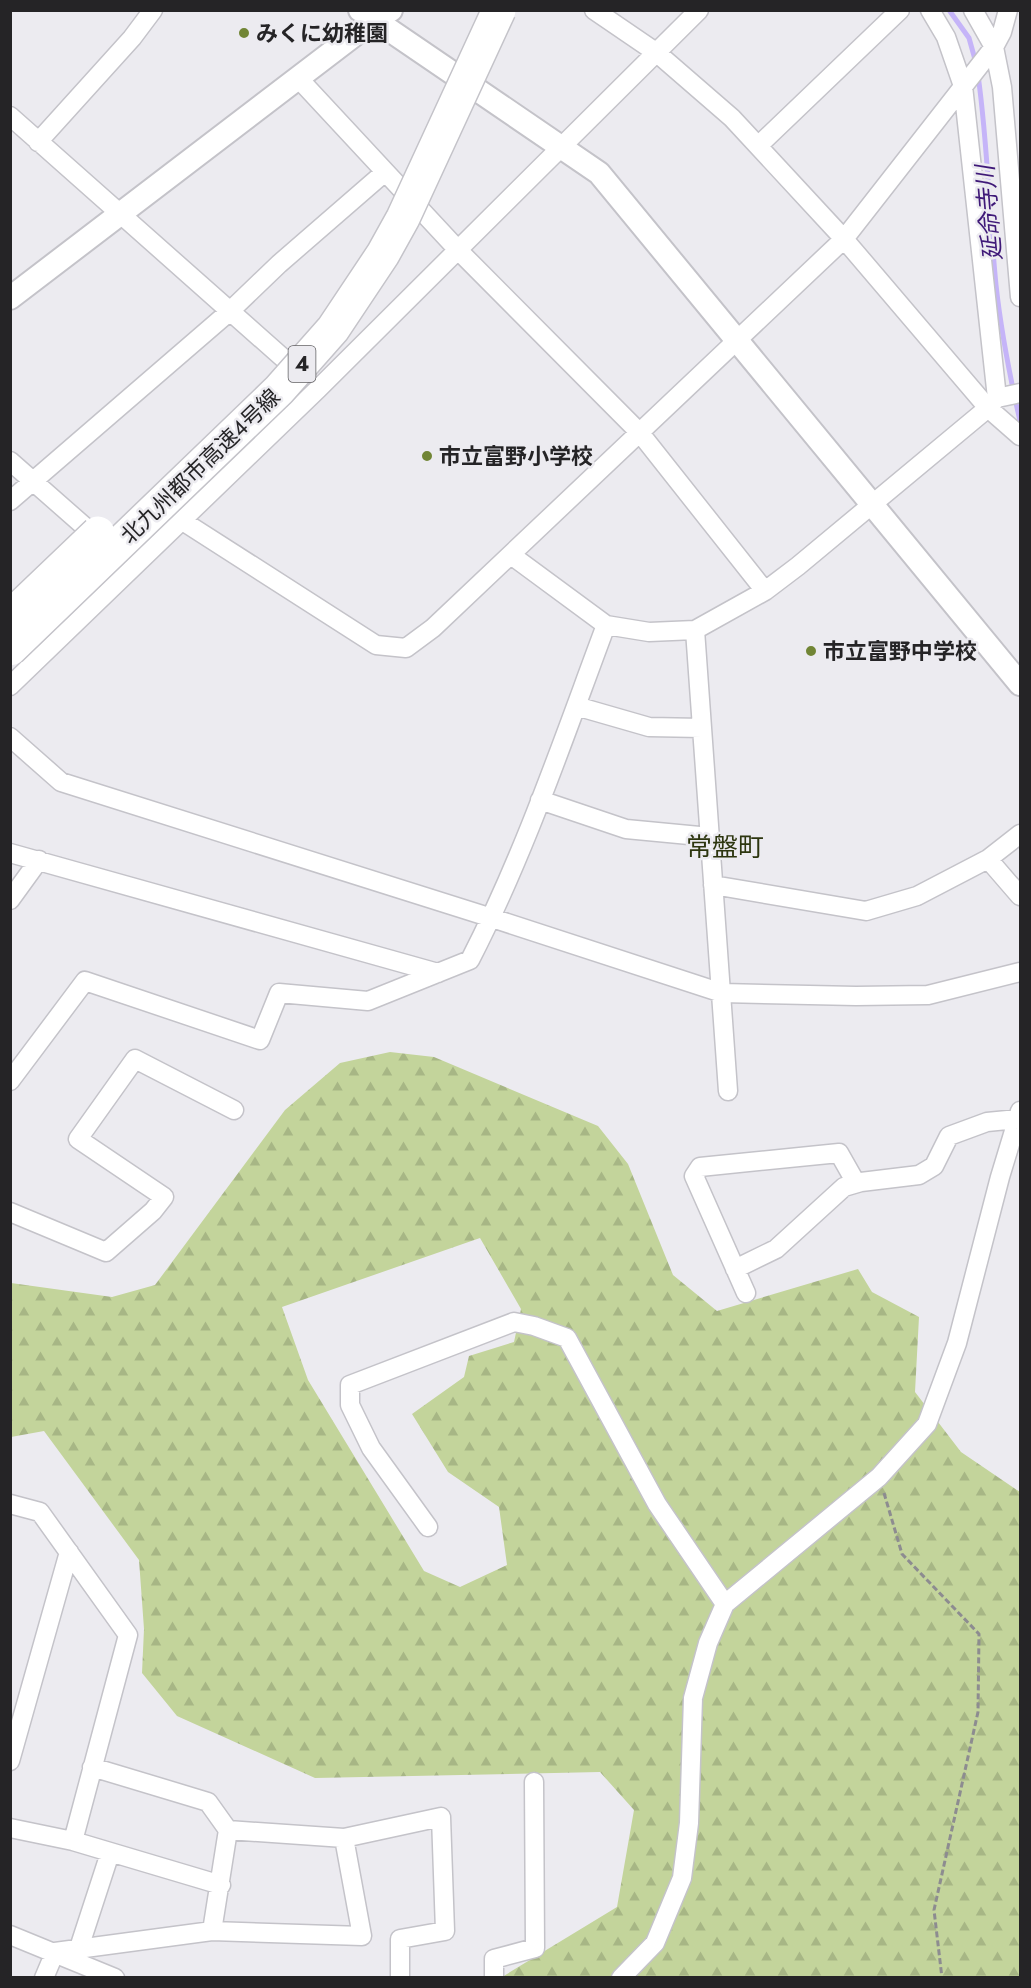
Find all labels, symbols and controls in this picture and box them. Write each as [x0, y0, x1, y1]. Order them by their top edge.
place label: みくに幼稚園 [256, 17, 388, 49]
marker: みくに幼稚園 [237, 26, 251, 40]
water label: 延命寺川 [967, 161, 1010, 262]
road number: 4 [288, 346, 316, 382]
street label: 北九州都市高速４号線 [113, 381, 287, 551]
place label: 市立富野小学校 [439, 440, 593, 472]
marker: 市立富野小学校 [420, 449, 434, 463]
place label: 市立富野中学校 [823, 635, 977, 667]
marker: 市立富野中学校 [804, 644, 818, 658]
district label: 常盤町 [686, 828, 764, 866]

